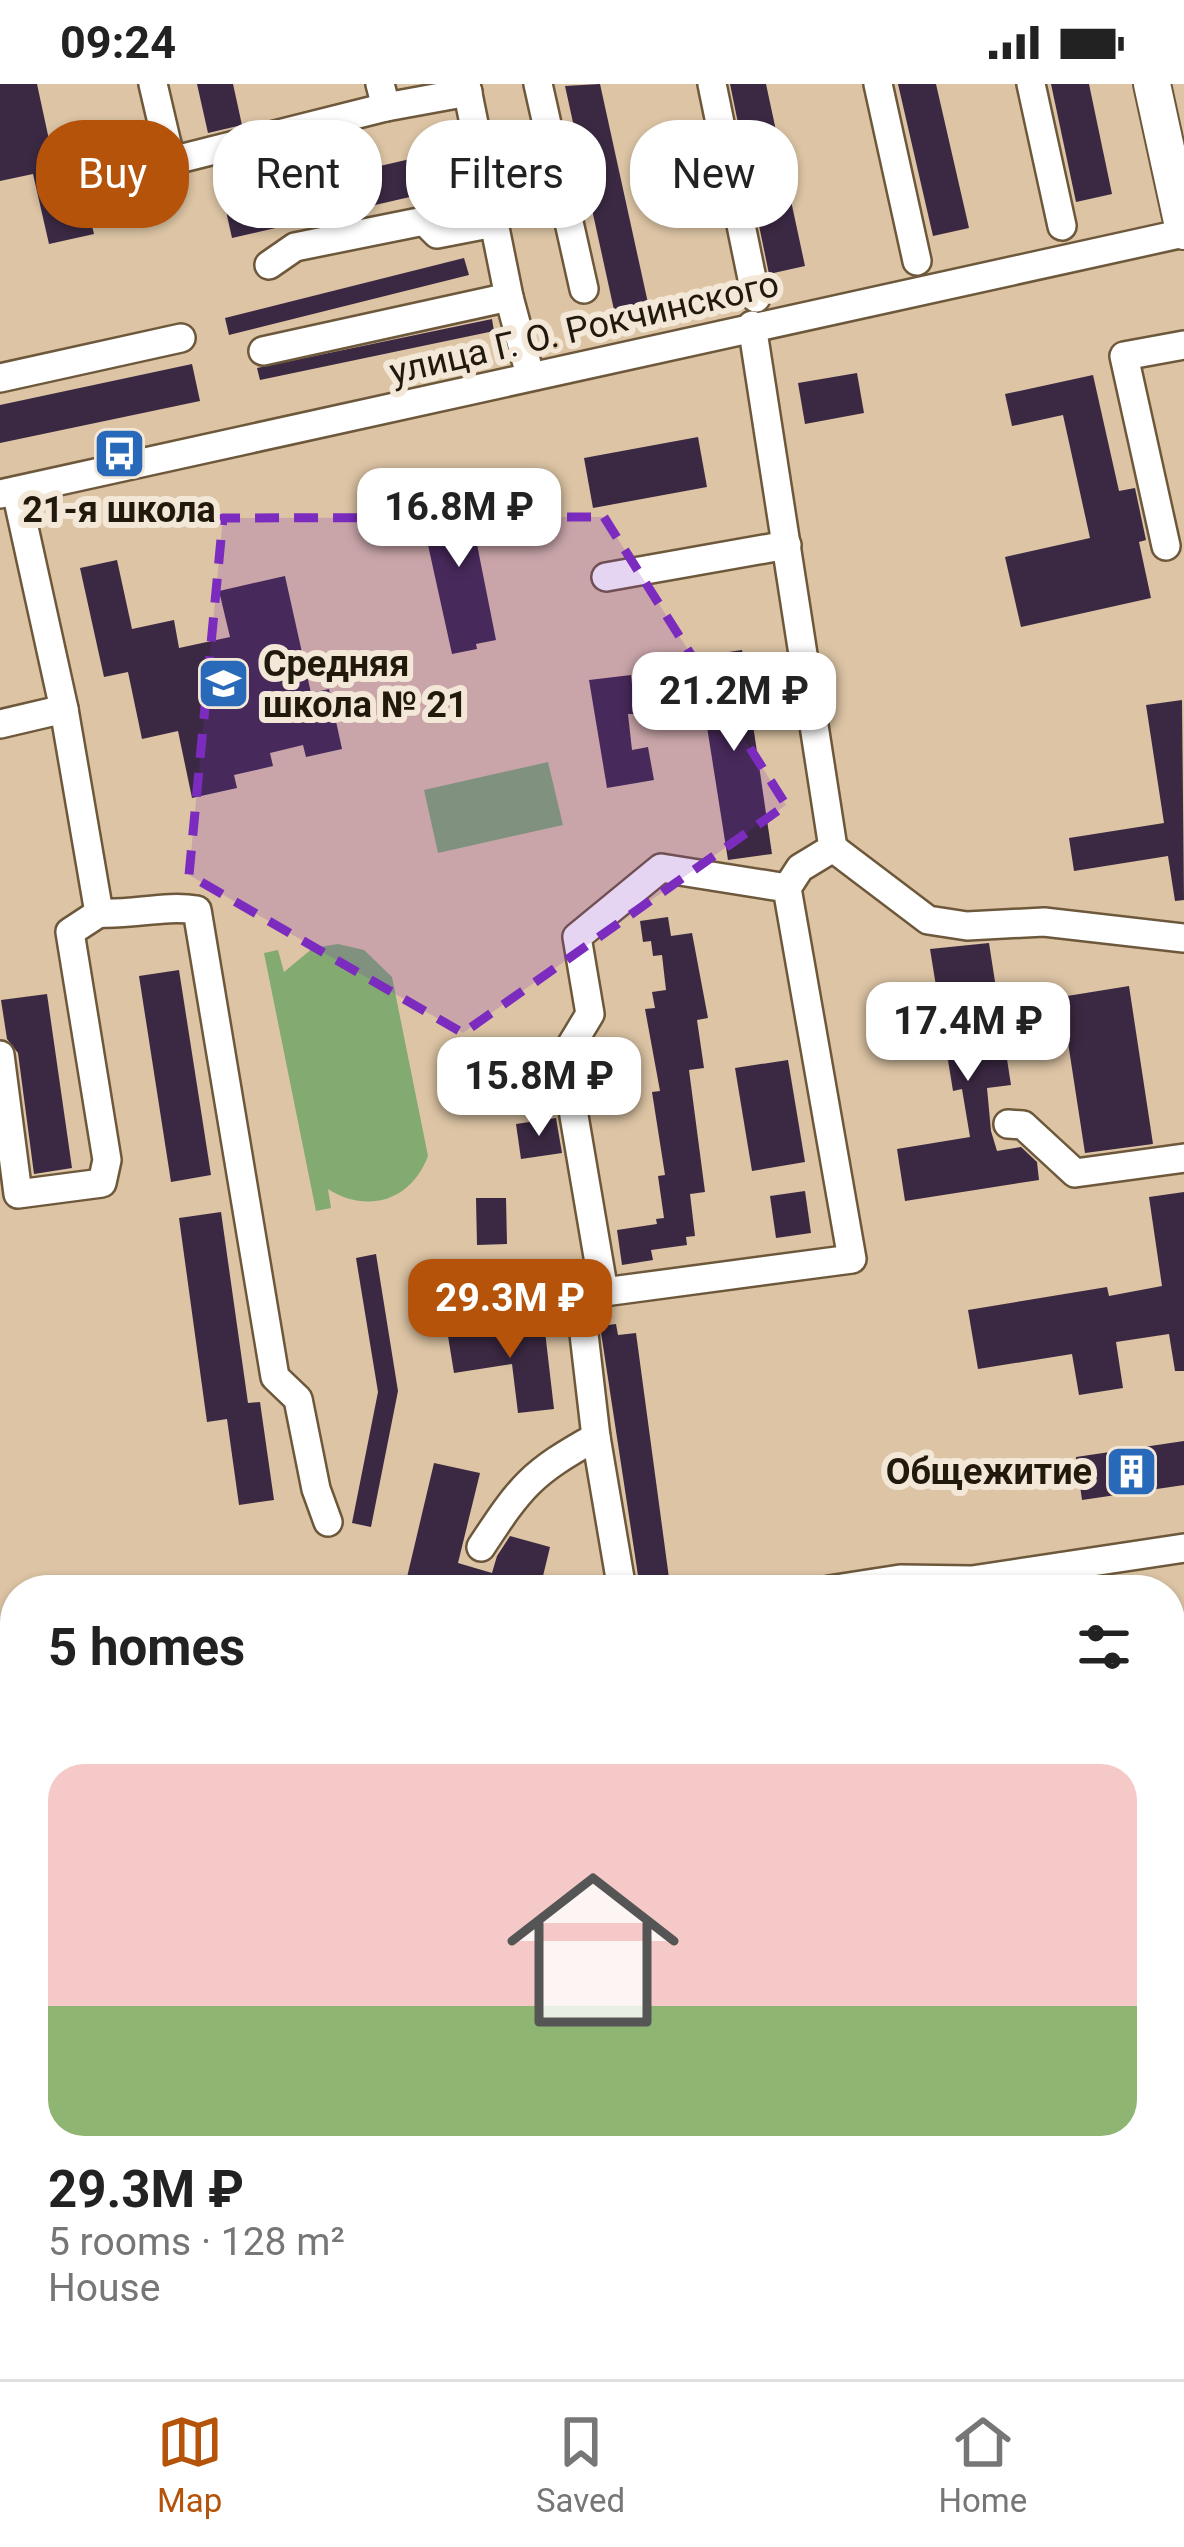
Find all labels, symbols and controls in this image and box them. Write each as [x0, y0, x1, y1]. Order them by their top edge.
text: 09:24 [60, 16, 176, 69]
chip: Buy [36, 120, 189, 228]
chip: Rent [213, 120, 382, 228]
chip: Filters [406, 120, 606, 228]
chip: New [630, 120, 798, 228]
street label: улица Г. О. Рокчинского [386, 263, 783, 393]
bus stop icon: 21-я школа [91, 426, 147, 482]
pin: 16.8M ₽ [348, 468, 570, 570]
text: 16.8M ₽ [384, 484, 534, 530]
place label: 21-я школа [22, 489, 216, 531]
place label: Средняя школа № 21 [263, 643, 468, 726]
pin: 21.2M ₽ [623, 652, 845, 754]
school or university icon: Средняя школа № 21 [196, 656, 252, 712]
text: 21.2M ₽ [659, 668, 809, 714]
pin: 17.4M ₽ [857, 982, 1079, 1084]
text: 17.4M ₽ [893, 998, 1043, 1044]
pin: 15.8M ₽ [428, 1037, 650, 1139]
text: 15.8M ₽ [464, 1053, 614, 1099]
pin: 29.3M ₽ [399, 1259, 621, 1361]
text: 29.3M ₽ [435, 1275, 585, 1321]
building icon: Общежитие [1103, 1443, 1159, 1499]
place label: Общежитие [886, 1451, 1092, 1493]
icon: filters [1071, 1614, 1137, 1680]
text: 5 homes [48, 1618, 245, 1677]
icon: home [485, 1842, 701, 2058]
text: 29.3M ₽ [48, 2160, 244, 2219]
text: 5 rooms · 128 m² [48, 2219, 345, 2265]
text: House [48, 2265, 160, 2311]
tab: Map [157, 2409, 223, 2520]
tab: Saved [536, 2409, 625, 2520]
tab: Home [939, 2409, 1027, 2520]

